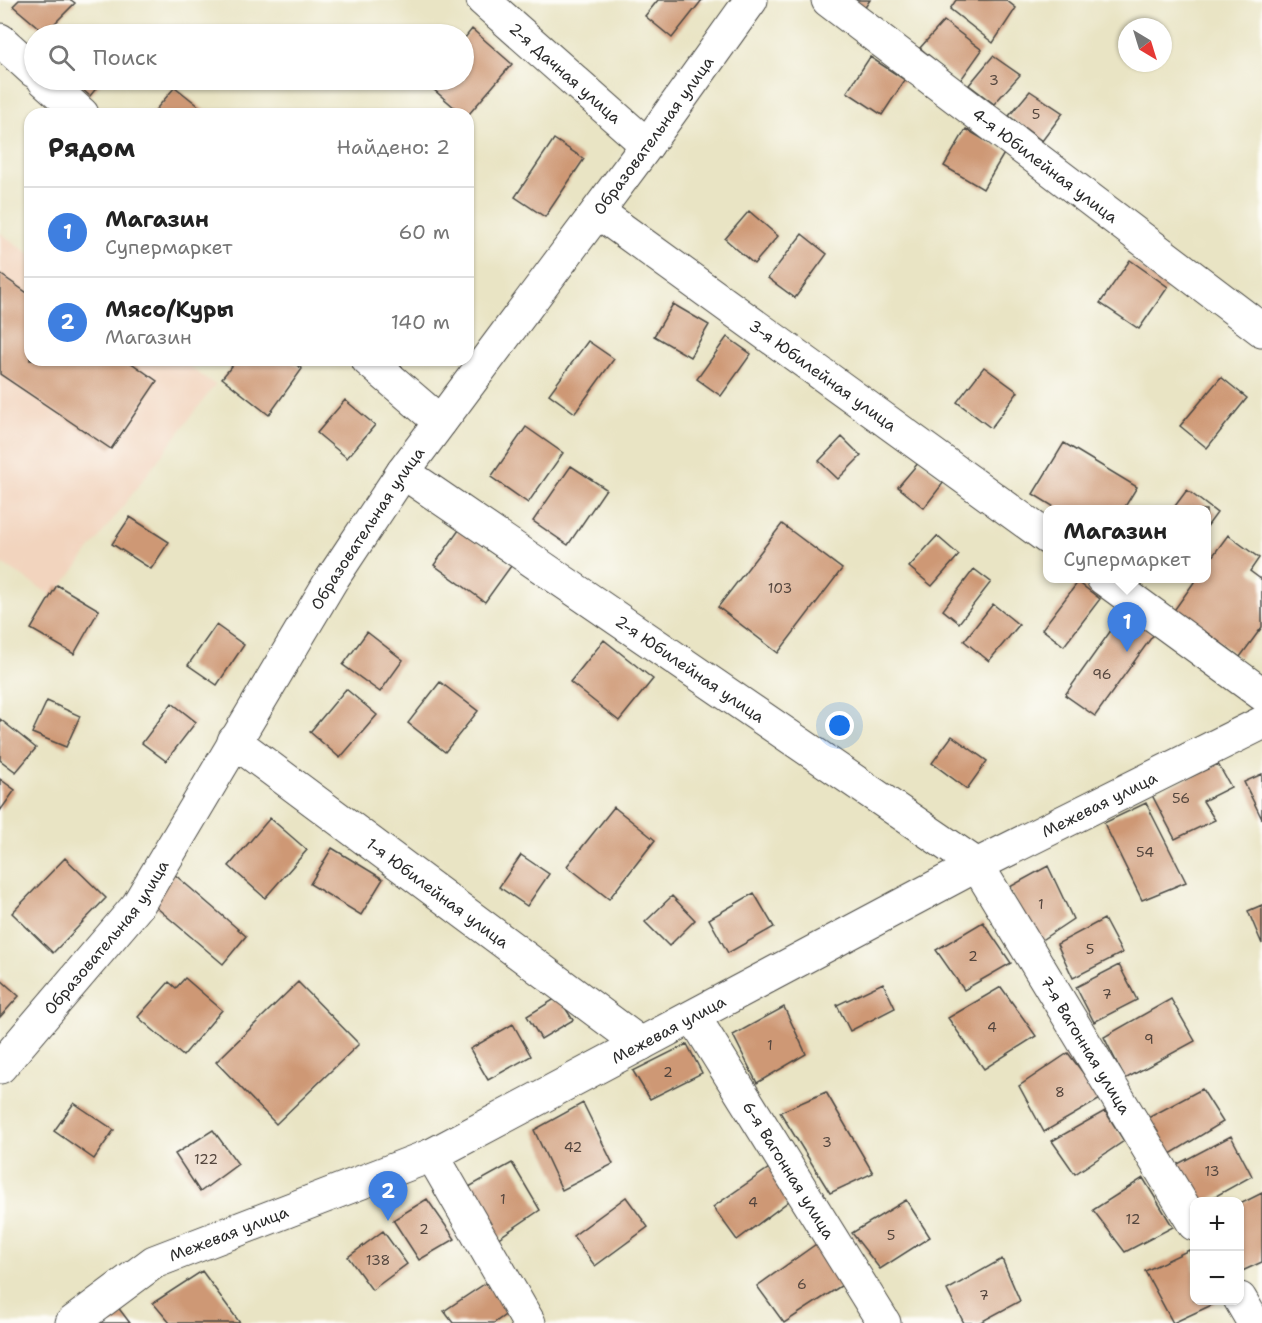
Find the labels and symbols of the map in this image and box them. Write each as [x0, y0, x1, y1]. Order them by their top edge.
street label: 2-я Дачная улица [505, 18, 626, 128]
north arrow [1118, 18, 1172, 72]
street label: Образовательная улица [588, 52, 718, 219]
house number: 3 [989, 71, 999, 89]
street label: 4-я Юбилейная улица [968, 103, 1122, 227]
house number: 5 [1032, 105, 1040, 123]
street label: 3-я Юбилейная улица [745, 315, 901, 436]
street label: Образовательная улица [306, 442, 429, 613]
house number: 103 [768, 579, 792, 597]
pin: 1 [1108, 602, 1146, 652]
street label: 2-я Юбилейная улица [611, 610, 769, 727]
house number: 96 [1092, 665, 1112, 683]
your location [825, 711, 854, 740]
street label: Межевая улица [1038, 766, 1161, 842]
house number: 56 [1172, 789, 1190, 807]
street label: 1-я Юбилейная улица [362, 833, 513, 953]
house number: 54 [1136, 843, 1154, 861]
street label: Образовательная улица [39, 856, 173, 1019]
house number: 1 [1038, 895, 1044, 913]
house number: 5 [1086, 940, 1094, 958]
house number: 2 [968, 947, 978, 965]
street label: 7-я Вагонная улица [1036, 972, 1136, 1118]
house number: 7 [1102, 985, 1112, 1003]
street label: Межевая улица [608, 990, 729, 1068]
house number: 4 [987, 1018, 997, 1036]
house number: 9 [1144, 1030, 1154, 1048]
house number: 1 [767, 1036, 773, 1054]
house number: 2 [663, 1063, 673, 1081]
house number: 8 [1055, 1083, 1065, 1101]
street label: 6-я Вагонная улица [738, 1097, 840, 1243]
house number: 3 [822, 1133, 832, 1151]
house number: 42 [564, 1138, 582, 1156]
house number: 122 [194, 1150, 218, 1168]
house number: 13 [1205, 1162, 1219, 1180]
pin: 2 [368, 1172, 408, 1221]
house number: 1 [500, 1190, 506, 1208]
house number: 4 [748, 1193, 758, 1211]
street label: Межевая улица [166, 1201, 291, 1266]
house number: 12 [1126, 1210, 1140, 1228]
house number: 2 [419, 1220, 429, 1238]
house number: 5 [887, 1226, 895, 1244]
house number: 138 [366, 1251, 390, 1269]
house number: 6 [797, 1275, 807, 1293]
house number: 7 [979, 1286, 989, 1304]

